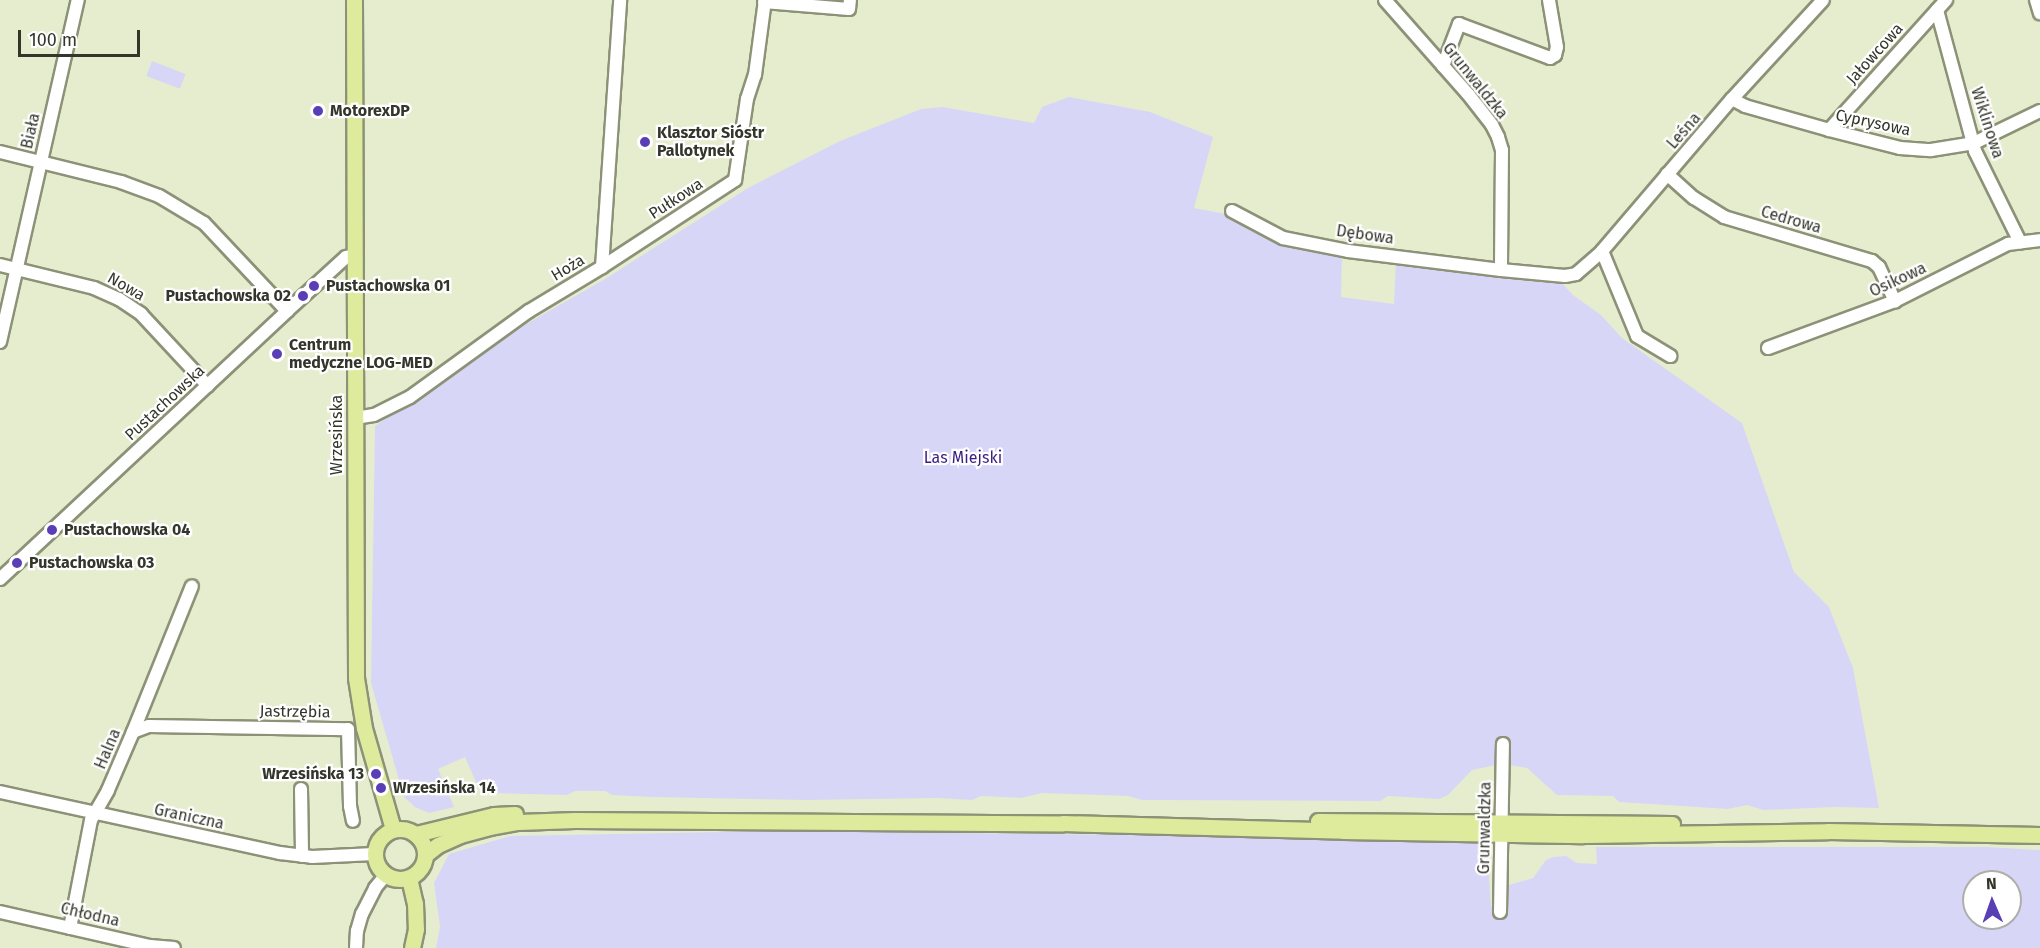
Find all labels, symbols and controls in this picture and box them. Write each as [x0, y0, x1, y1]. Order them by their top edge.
scale bar [21, 18, 142, 56]
street label: Jałowcowa [1843, 19, 1907, 89]
text: 100 m [29, 29, 77, 51]
street label: Grunwaldzka [1438, 39, 1512, 123]
street label: Wiklinowa [1966, 85, 2008, 161]
place label: MotorexDP [330, 101, 410, 121]
marker: MotorexDP [311, 104, 325, 118]
street label: Cyprysowa [1834, 106, 1912, 140]
street label: Leśna [1663, 109, 1705, 153]
street label: Biała [18, 111, 44, 151]
place label: Klasztor Sióstr Pallotynek [657, 123, 764, 161]
marker: Klasztor Sióstr Pallotynek [638, 135, 652, 149]
street label: Pułkowa [645, 174, 707, 224]
street label: Cedrowa [1759, 202, 1823, 238]
street label: Dębowa [1335, 221, 1395, 249]
street label: Hoża [548, 251, 588, 285]
street label: Osikowa [1867, 259, 1929, 301]
street label: Nowa [104, 269, 148, 305]
place label: Pustachowska 01 [326, 276, 450, 296]
marker: Pustachowska 01 [307, 279, 321, 293]
place label: Pustachowska 02 [166, 286, 291, 306]
marker: Pustachowska 02 [296, 289, 310, 303]
place label: Centrum medyczne LOG-MED [289, 335, 433, 373]
marker: Centrum medyczne LOG-MED [270, 347, 284, 361]
street label: Pustachowska [121, 361, 209, 445]
street label: Wrzesińska [327, 395, 347, 475]
park label: Las Miejski [924, 448, 1002, 468]
place label: Pustachowska 04 [64, 520, 190, 540]
marker: Pustachowska 04 [45, 523, 59, 537]
place label: Pustachowska 03 [29, 553, 154, 573]
marker: Pustachowska 03 [10, 556, 24, 570]
street label: Jastrzębia [259, 702, 331, 722]
street label: Halna [91, 726, 125, 772]
place label: Wrzesińska 13 [262, 764, 364, 784]
marker: Wrzesińska 13 [369, 767, 383, 781]
place label: Wrzesińska 14 [393, 778, 496, 798]
marker: Wrzesińska 14 [374, 781, 388, 795]
street label: Grunwaldzka [1475, 782, 1495, 874]
street label: Graniczna [152, 800, 226, 834]
north arrow [1962, 870, 2022, 930]
text: N [1986, 874, 1997, 893]
street label: Chłodna [59, 899, 121, 931]

